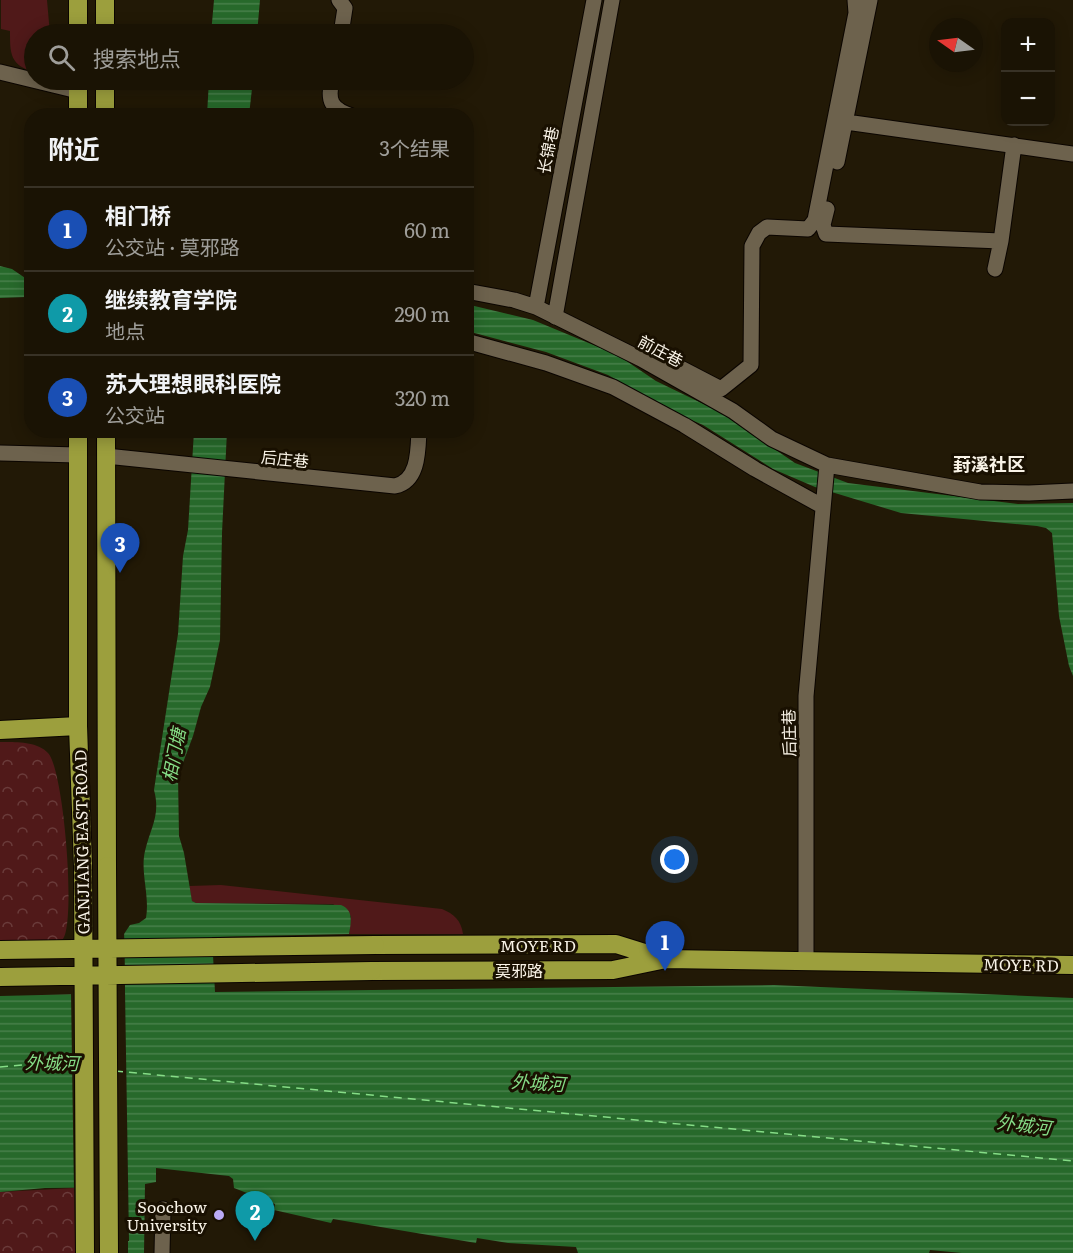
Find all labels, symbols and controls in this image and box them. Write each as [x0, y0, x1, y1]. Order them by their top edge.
north arrow [929, 18, 983, 72]
map controls [1001, 18, 1055, 126]
button: + [1001, 18, 1055, 72]
search box [24, 24, 474, 90]
icon: search [45, 41, 78, 74]
text: 搜索地点 [93, 41, 181, 74]
button: − [1001, 72, 1055, 126]
street label: 长锦巷 [531, 124, 563, 176]
text: 附近 [48, 128, 100, 167]
text: 3个结果 [379, 132, 450, 162]
text: 相门桥 [105, 198, 171, 231]
text: 1 [63, 214, 72, 244]
text: 60 m [404, 214, 450, 244]
text: 公交站 · 莫邪路 [105, 231, 240, 261]
text: 继续教育学院 [105, 282, 237, 315]
text: 2 [62, 298, 73, 328]
text: 290 m [394, 298, 450, 328]
text: 地点 [105, 315, 145, 345]
street label: 前庄巷 [634, 328, 688, 372]
text: 苏大理想眼科医院 [105, 366, 281, 399]
text: 3 [62, 382, 73, 412]
text: 320 m [395, 382, 450, 412]
text: 公交站 [105, 399, 165, 429]
street label: 后庄巷 [260, 444, 310, 472]
district label: 葑溪社区 [953, 450, 1025, 477]
pin: 3 [100, 524, 140, 573]
street label: 后庄巷 [776, 709, 800, 757]
water label: 相门塘 [155, 723, 192, 784]
street label: GANJIANG EAST ROAD [67, 749, 95, 935]
your location [660, 845, 689, 874]
pin: 1 [646, 922, 684, 971]
street label: MOYE RD [500, 933, 576, 957]
street label: MOYE RD [983, 951, 1059, 977]
street label: 莫邪路 [495, 958, 543, 982]
water label: 外城河 [25, 1048, 82, 1076]
water label: 外城河 [510, 1067, 569, 1097]
water label: 外城河 [996, 1107, 1055, 1141]
pin: 2 [236, 1192, 274, 1241]
place label: Soochow University [126, 1194, 208, 1236]
marker: Soochow University [212, 1208, 226, 1222]

